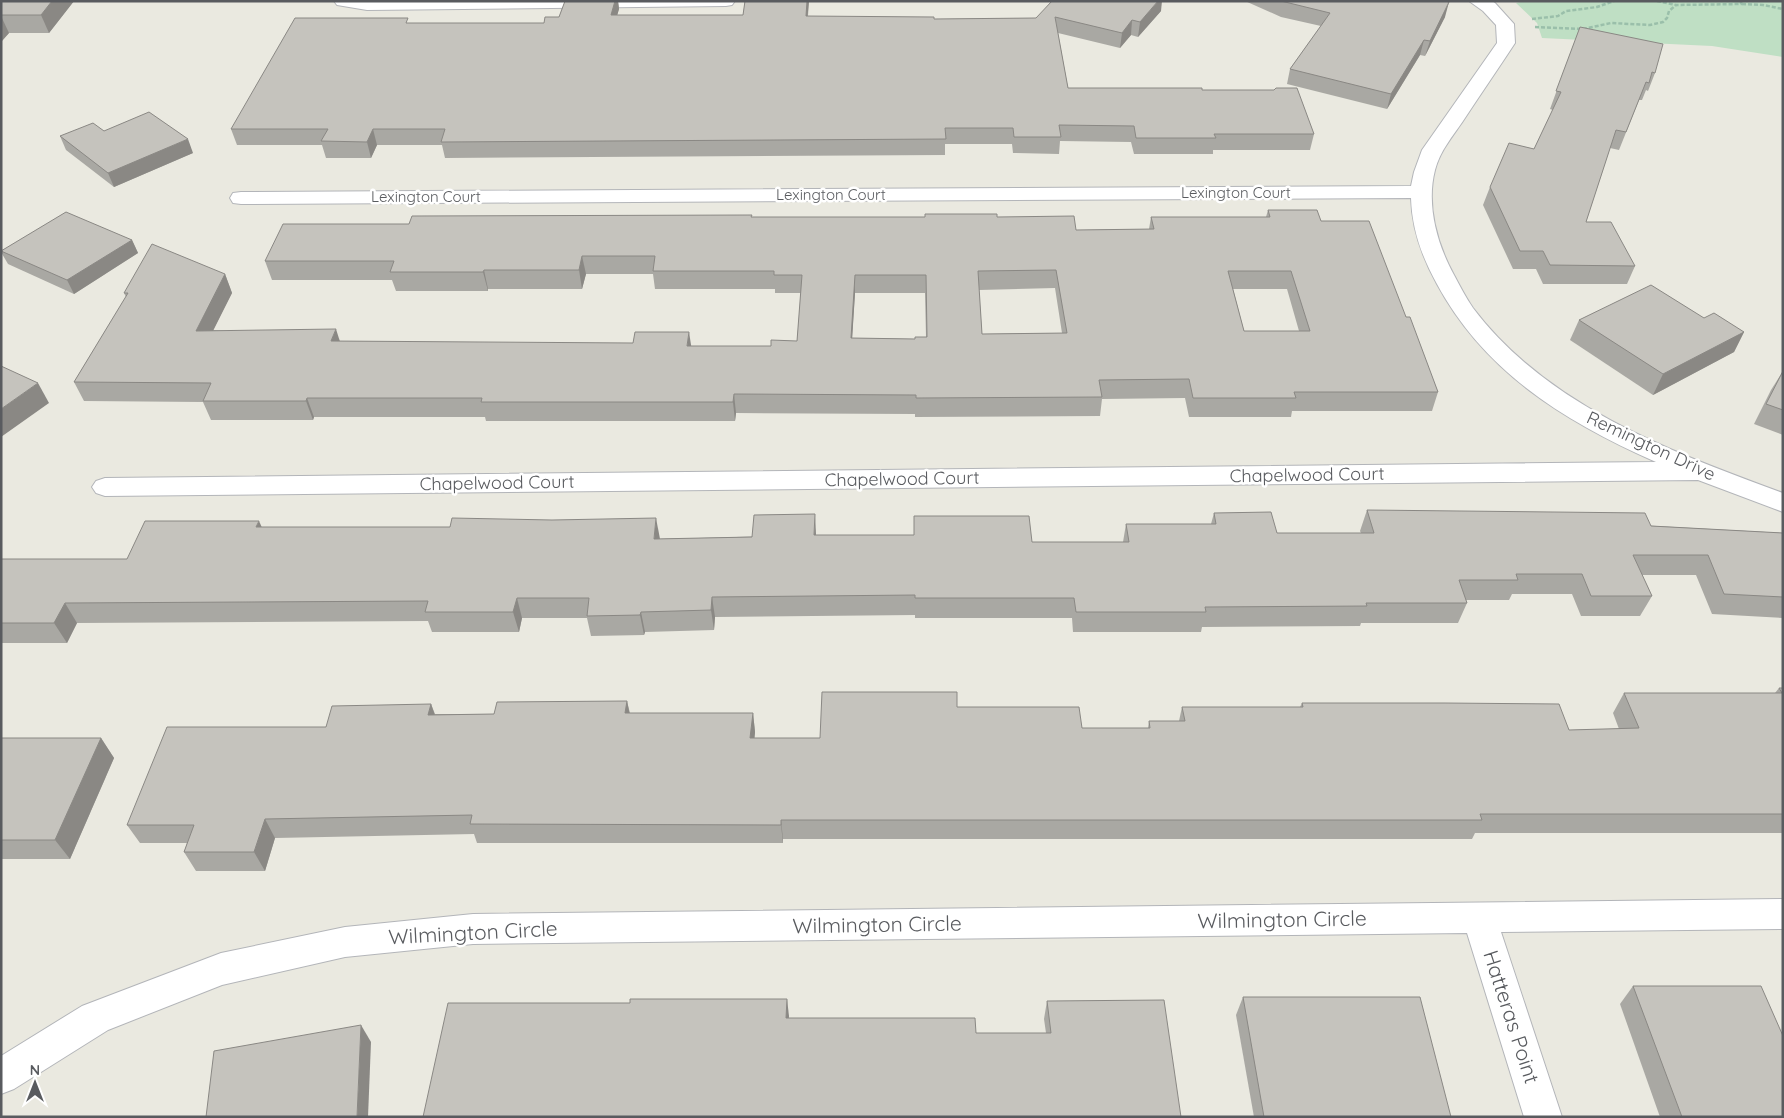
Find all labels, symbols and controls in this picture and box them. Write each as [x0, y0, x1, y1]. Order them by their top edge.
street label: Lexington Court [1181, 183, 1291, 202]
street label: Lexington Court [776, 185, 886, 204]
street label: Lexington Court [371, 187, 481, 206]
street label: Remington Drive [1583, 406, 1719, 485]
street label: Chapelwood Court [1229, 462, 1385, 487]
street label: Chapelwood Court [824, 466, 980, 491]
street label: Chapelwood Court [419, 470, 575, 495]
street label: Wilmington Circle [1197, 905, 1367, 933]
street label: Wilmington Circle [792, 910, 962, 938]
street label: Wilmington Circle [388, 915, 558, 949]
street label: Hatteras Point [1478, 947, 1546, 1087]
north arrow [10, 1058, 60, 1108]
text: N [30, 1061, 40, 1079]

